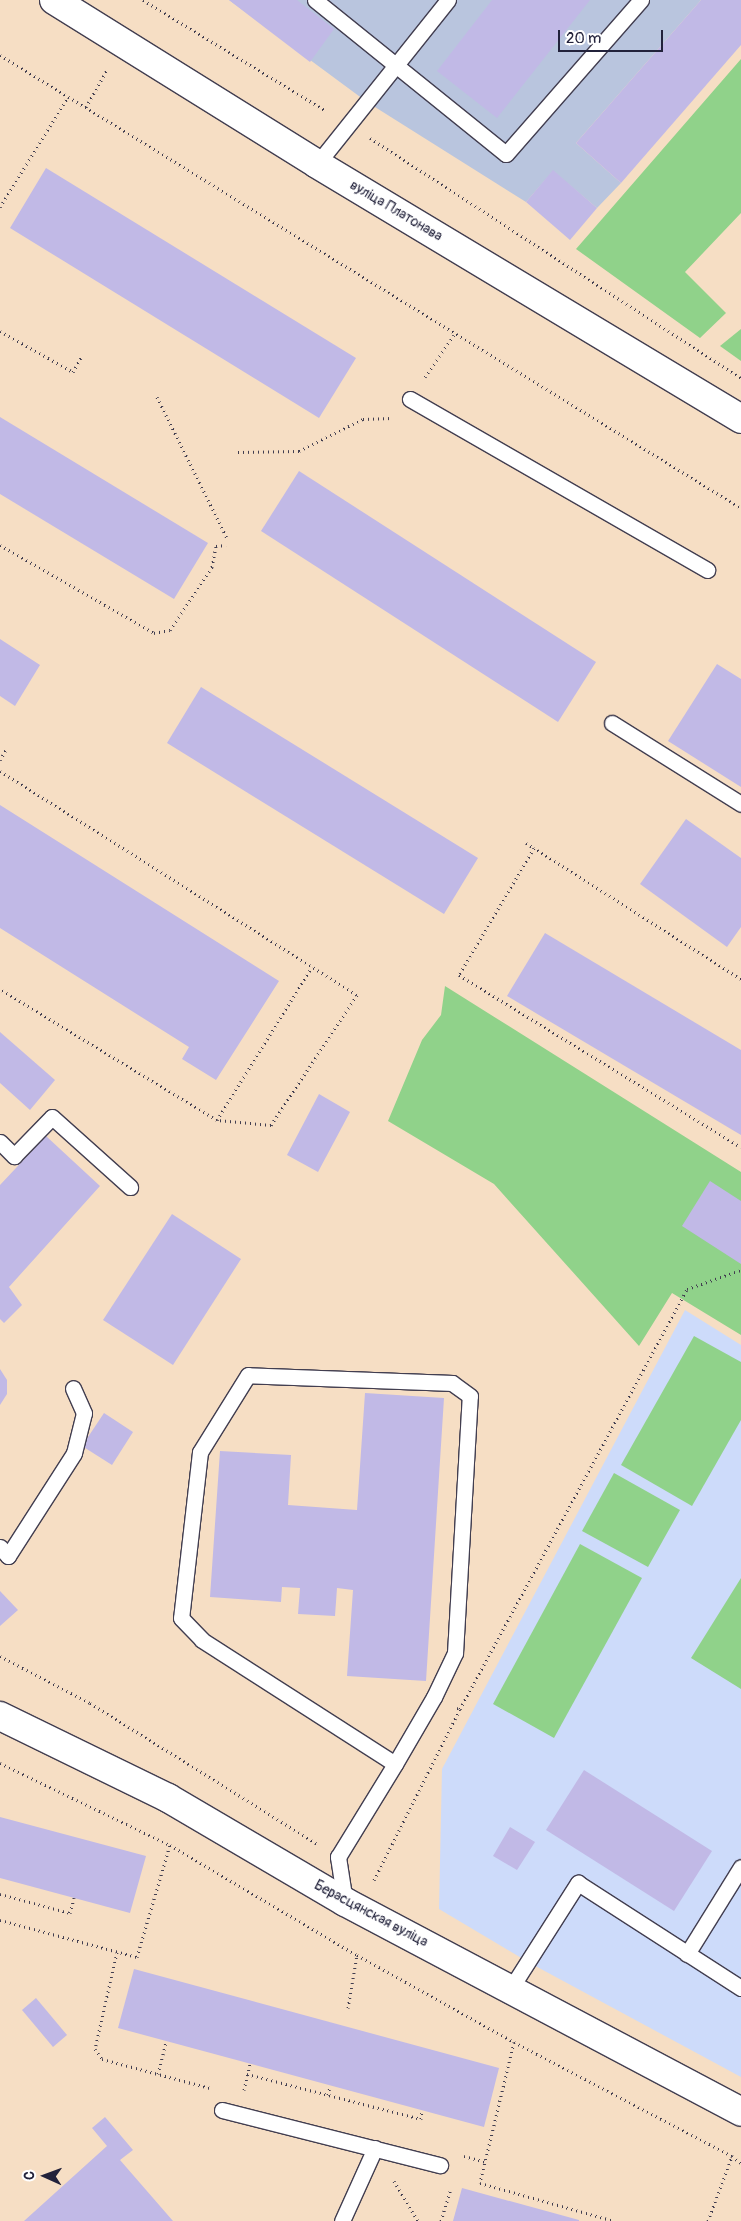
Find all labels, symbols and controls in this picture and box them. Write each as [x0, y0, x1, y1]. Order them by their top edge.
scale bar [561, 20, 666, 52]
text: 20 m [566, 29, 601, 48]
street label: вуліца Платонава [347, 177, 445, 245]
street label: Берасцянская вуліца [311, 1877, 431, 1951]
north arrow [20, 2151, 70, 2201]
text: С [21, 2171, 38, 2180]

